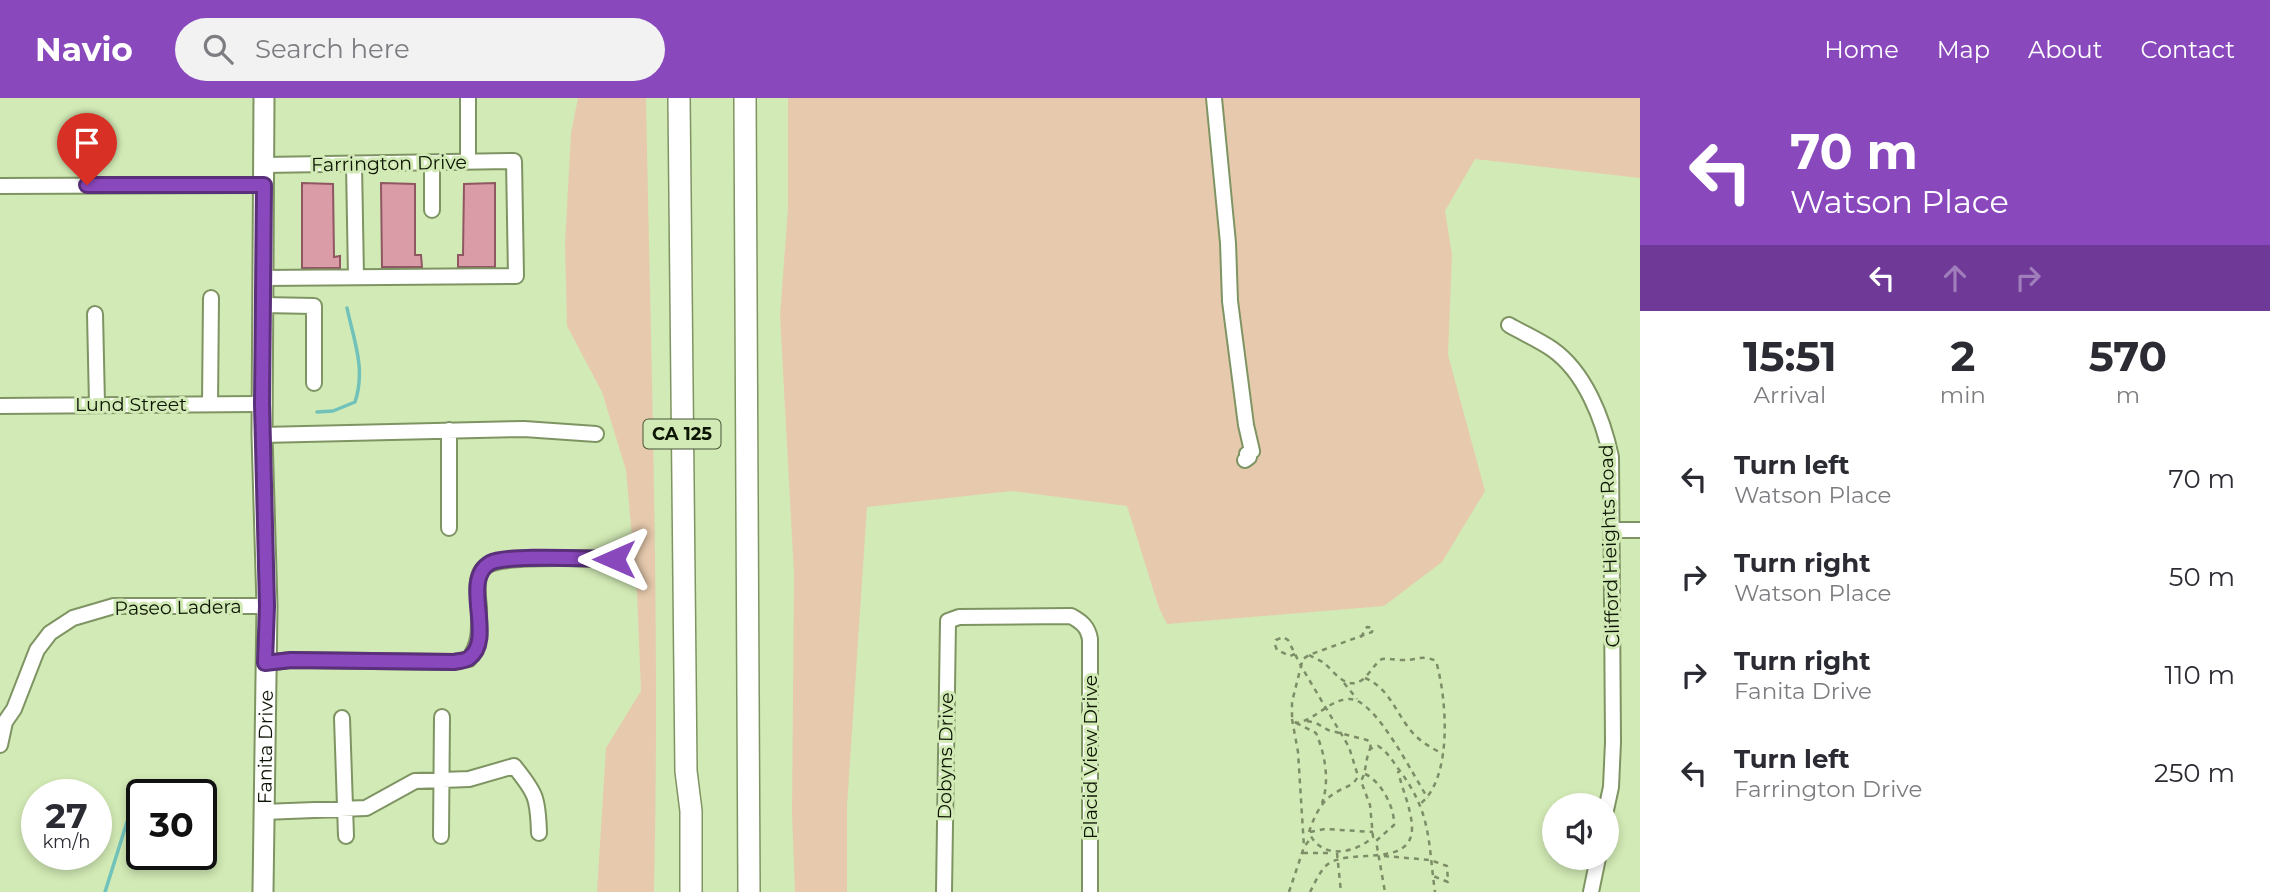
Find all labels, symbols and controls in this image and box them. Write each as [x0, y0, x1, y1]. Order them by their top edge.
search box [175, 18, 665, 81]
text: Navio [35, 29, 133, 69]
icon: search [199, 30, 237, 68]
text: Search here [255, 33, 410, 65]
text: Home [1824, 35, 1899, 64]
text: Map [1937, 35, 1990, 64]
text: About [2028, 35, 2102, 64]
text: Contact [2140, 35, 2235, 64]
pin [57, 113, 117, 185]
text: 70 m [1790, 122, 1918, 181]
icon: arrive [68, 124, 106, 162]
icon: left [1675, 126, 1766, 217]
street label: Farrington Drive [311, 151, 467, 176]
text: Watson Place [1790, 182, 2009, 221]
icon: left [1863, 259, 1901, 297]
icon: ahead [1936, 259, 1974, 297]
icon: right [2009, 259, 2047, 297]
text: 15:51 [1743, 330, 1837, 382]
text: 2 [1950, 330, 1975, 382]
text: 570 [2089, 330, 2167, 382]
text: Arrival [1754, 381, 1826, 409]
text: min [1940, 381, 1986, 409]
text: m [2116, 381, 2140, 409]
street label: Lund Street [75, 393, 187, 416]
road number: CA 125 [644, 420, 720, 448]
street label: Clifford Heights Road [1594, 444, 1625, 648]
text: Turn left [1734, 449, 1850, 481]
icon: left [1675, 460, 1713, 498]
text: 70 m [2169, 463, 2235, 495]
text: Watson Place [1734, 481, 1891, 509]
position arrow [577, 522, 651, 596]
text: Turn right [1734, 547, 1870, 579]
icon: right [1675, 558, 1713, 596]
text: 50 m [2169, 561, 2235, 593]
text: Watson Place [1734, 579, 1891, 607]
street label: Paseo Ladera [114, 595, 242, 620]
text: Turn right [1734, 645, 1870, 677]
icon: right [1675, 656, 1713, 694]
text: 110 m [2165, 659, 2235, 691]
street label: Placid View Drive [1079, 675, 1102, 839]
text: Fanita Drive [1734, 677, 1872, 705]
street label: Fanita Drive [253, 690, 278, 804]
street label: Dobyns Drive [933, 692, 958, 820]
text: Turn left [1734, 743, 1850, 775]
icon: left [1675, 754, 1713, 792]
text: 250 m [2154, 757, 2235, 789]
text: Farrington Drive [1734, 775, 1922, 803]
speed limit sign: 30 [126, 779, 217, 870]
map controls [1542, 793, 1619, 870]
button: sound [1542, 793, 1619, 870]
text: 27 [45, 794, 88, 837]
text: km/h [42, 831, 91, 853]

